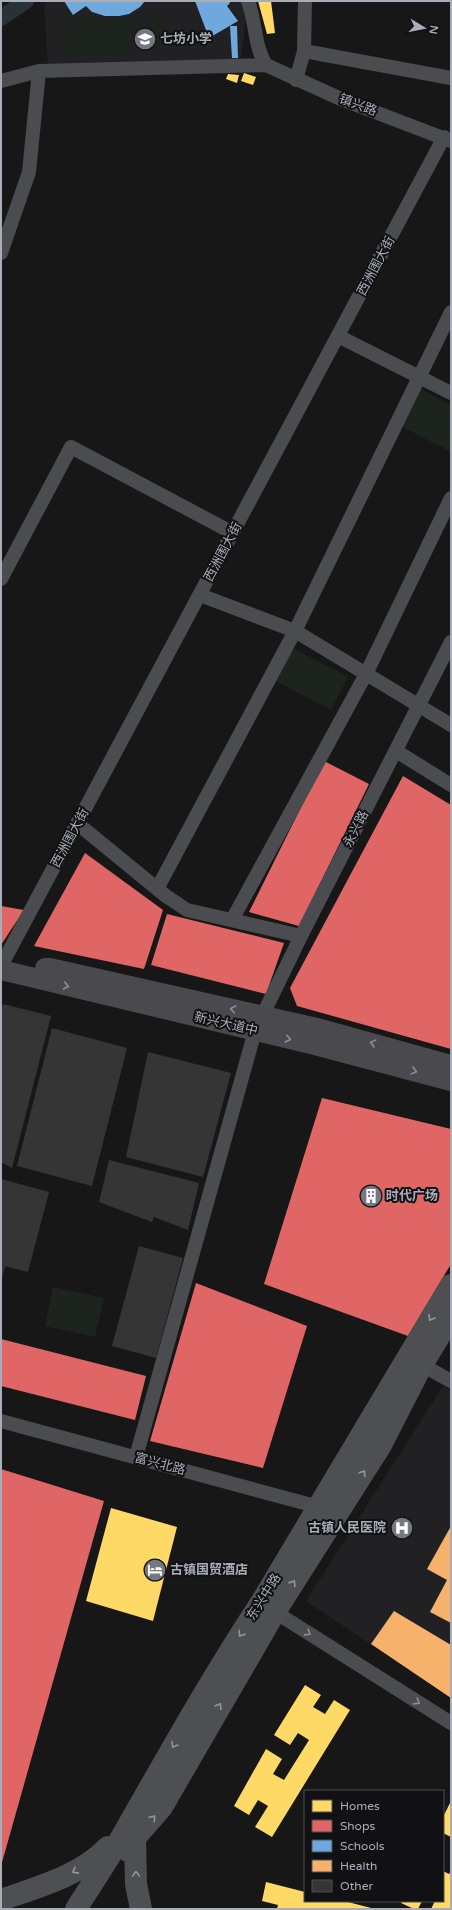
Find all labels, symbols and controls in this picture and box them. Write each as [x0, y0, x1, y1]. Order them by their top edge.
north arrow [404, 8, 444, 48]
text: N [426, 24, 441, 35]
school or university icon: 七坊小学 [132, 26, 158, 52]
place label: 七坊小学 [160, 31, 212, 47]
street label: 镇兴路 [337, 91, 379, 119]
street label: 西洲围大街 [354, 234, 398, 298]
street label: 西洲围大街 [201, 520, 245, 584]
street label: 西洲围大街 [48, 806, 92, 870]
street label: 永兴路 [340, 808, 372, 850]
one-way arrow [63, 981, 69, 989]
one-way arrow [230, 1005, 236, 1013]
street label: 新兴大道中 [193, 1009, 259, 1039]
one-way arrow [285, 1034, 291, 1042]
one-way arrow [370, 1039, 377, 1048]
one-way arrow [411, 1067, 417, 1075]
building icon: 时代广场 [358, 1183, 384, 1209]
place label: 时代广场 [386, 1188, 438, 1204]
one-way arrow [428, 1314, 435, 1322]
street label: 富兴北路 [133, 1450, 187, 1478]
one-way arrow [358, 1470, 366, 1477]
hospital icon: 古镇人民医院 [389, 1515, 415, 1541]
place label: 古镇人民医院 [308, 1520, 386, 1536]
hotel icon: 古镇国贸酒店 [142, 1557, 168, 1583]
place label: 古镇国贸酒店 [170, 1562, 248, 1578]
street label: 东兴中路 [243, 1571, 285, 1623]
one-way arrow [289, 1580, 296, 1587]
one-way arrow [304, 1628, 311, 1636]
one-way arrow [238, 1629, 245, 1636]
one-way arrow [413, 1698, 420, 1705]
one-way arrow [215, 1703, 222, 1710]
one-way arrow [171, 1741, 178, 1748]
legend [304, 1790, 444, 1902]
text: Homes [340, 1799, 380, 1813]
one-way arrow [148, 1815, 155, 1822]
text: Shops [340, 1819, 375, 1833]
text: Schools [340, 1839, 385, 1853]
text: Health [340, 1859, 377, 1873]
one-way arrow [71, 1867, 79, 1874]
one-way arrow [132, 1871, 140, 1877]
text: Other [340, 1879, 373, 1893]

